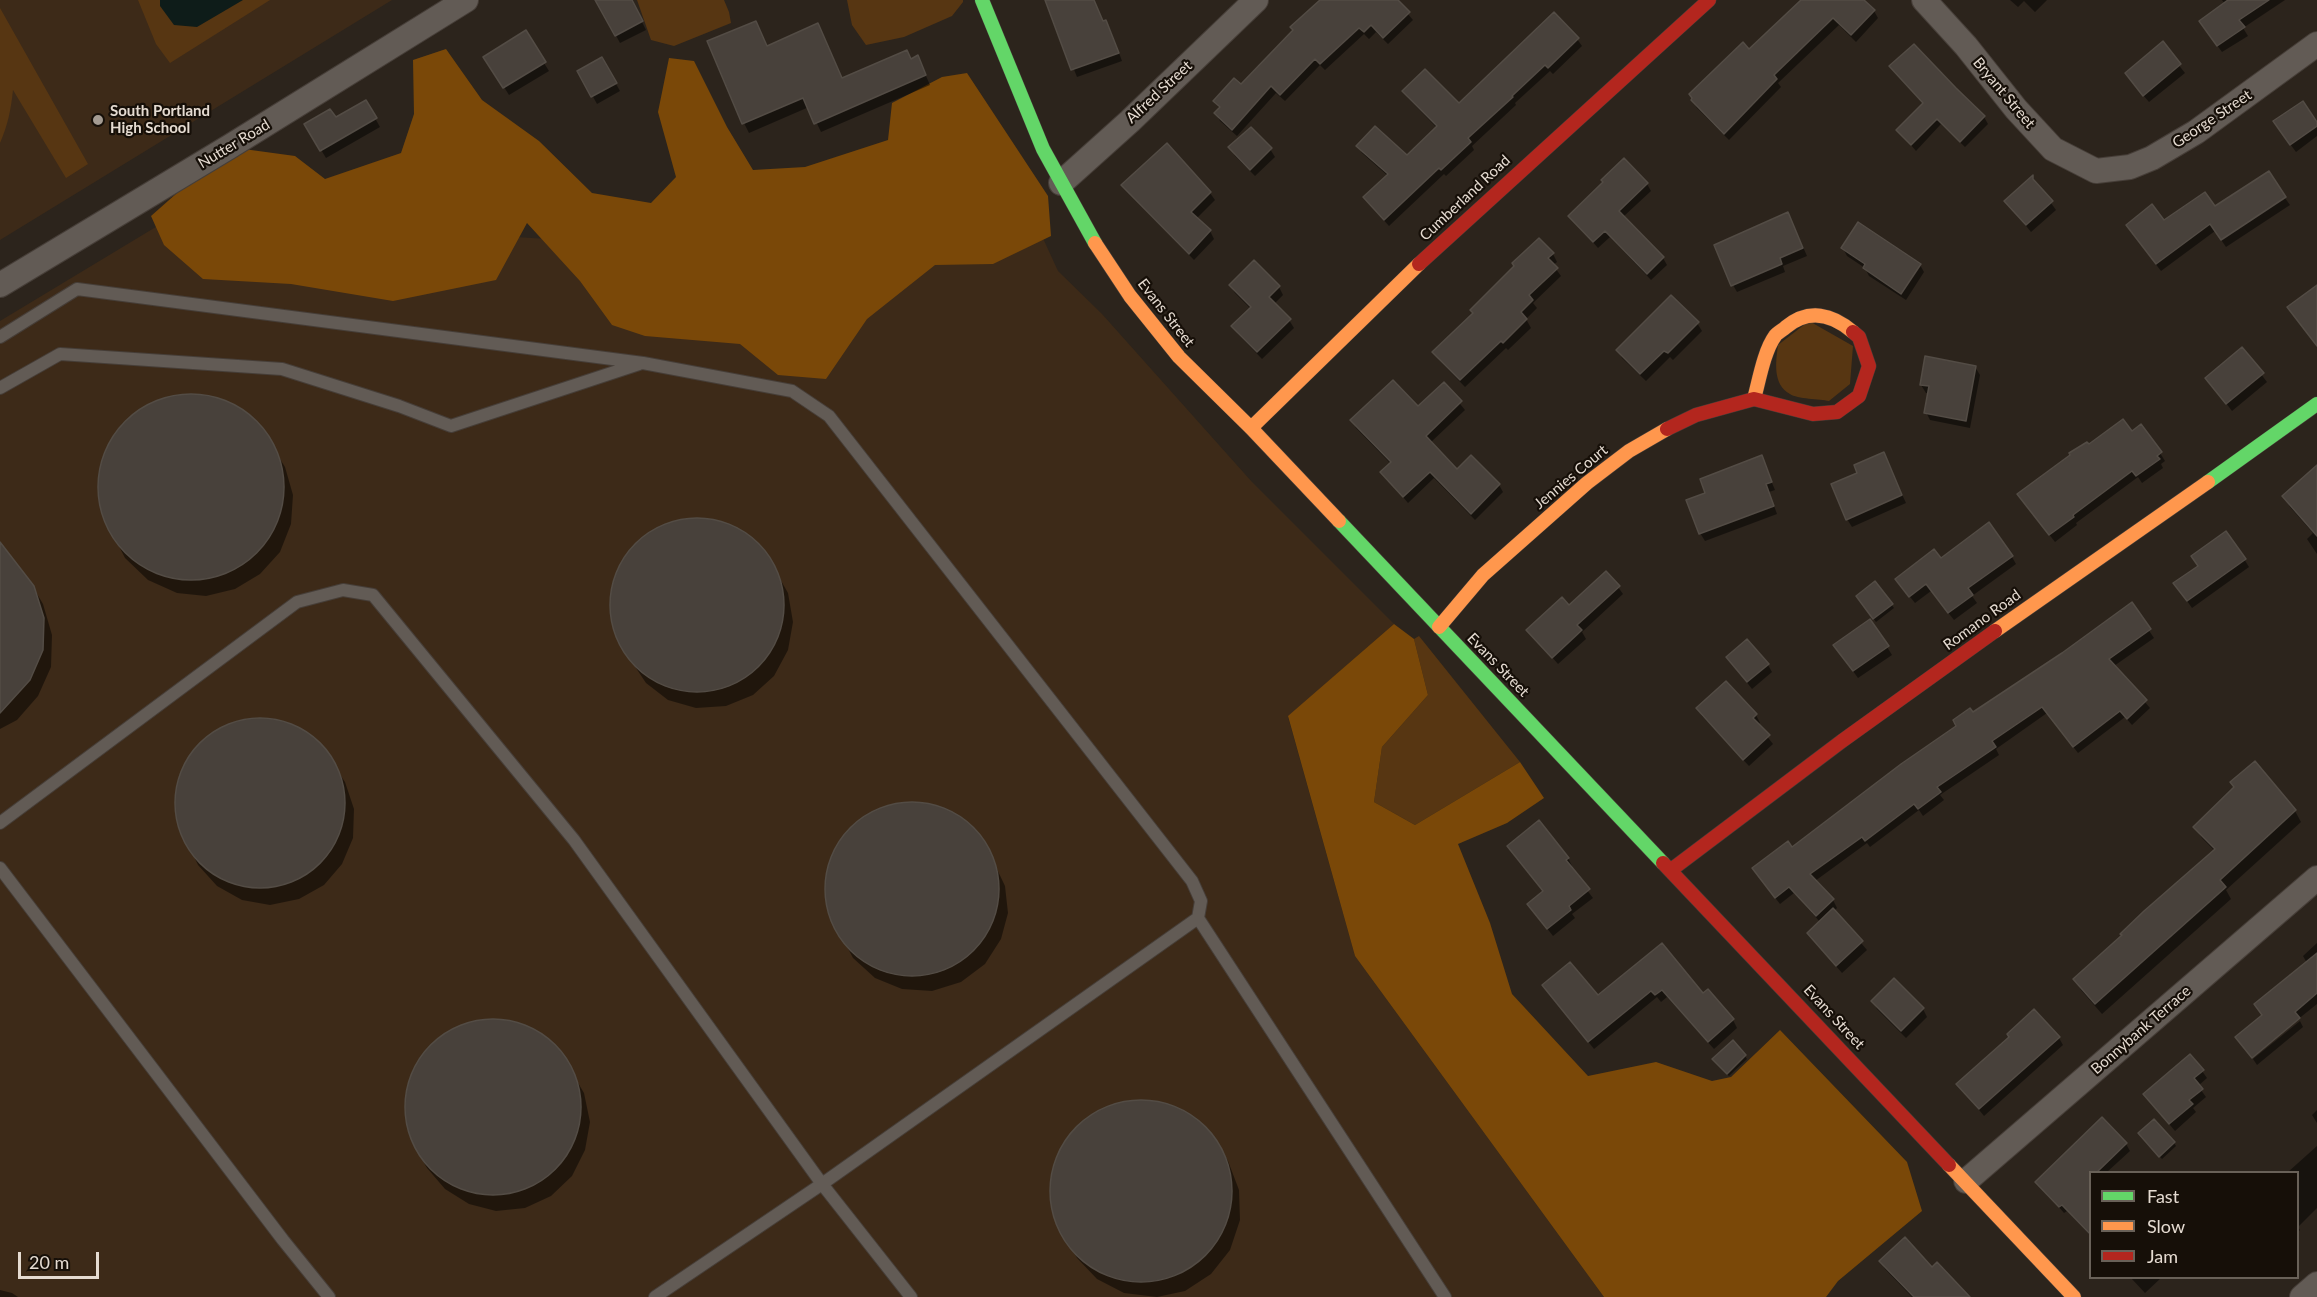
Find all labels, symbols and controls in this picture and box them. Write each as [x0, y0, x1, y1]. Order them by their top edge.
street label: Bryant Street [1969, 54, 2039, 132]
street label: Alfred Street [1122, 57, 1196, 127]
street label: George Street [2169, 86, 2255, 152]
place label: South Portland High School [110, 102, 210, 137]
marker: South Portland High School [91, 113, 105, 127]
street label: Nutter Road [195, 116, 273, 172]
street label: Cumberland Road [1416, 151, 1514, 245]
street label: Evans Street [1134, 275, 1198, 351]
street label: Jennies Court [1531, 441, 1611, 513]
street label: Romano Road [1940, 586, 2024, 654]
street label: Evans Street [1463, 629, 1533, 701]
street label: Evans Street [1800, 981, 1868, 1053]
street label: Bonnybank Terrace [2087, 982, 2195, 1078]
legend [2089, 1171, 2299, 1279]
text: Fast [2147, 1185, 2179, 1207]
text: Slow [2147, 1215, 2185, 1237]
scale bar [21, 1240, 102, 1278]
text: Jam [2147, 1245, 2178, 1267]
text: 20 m [29, 1251, 69, 1273]

